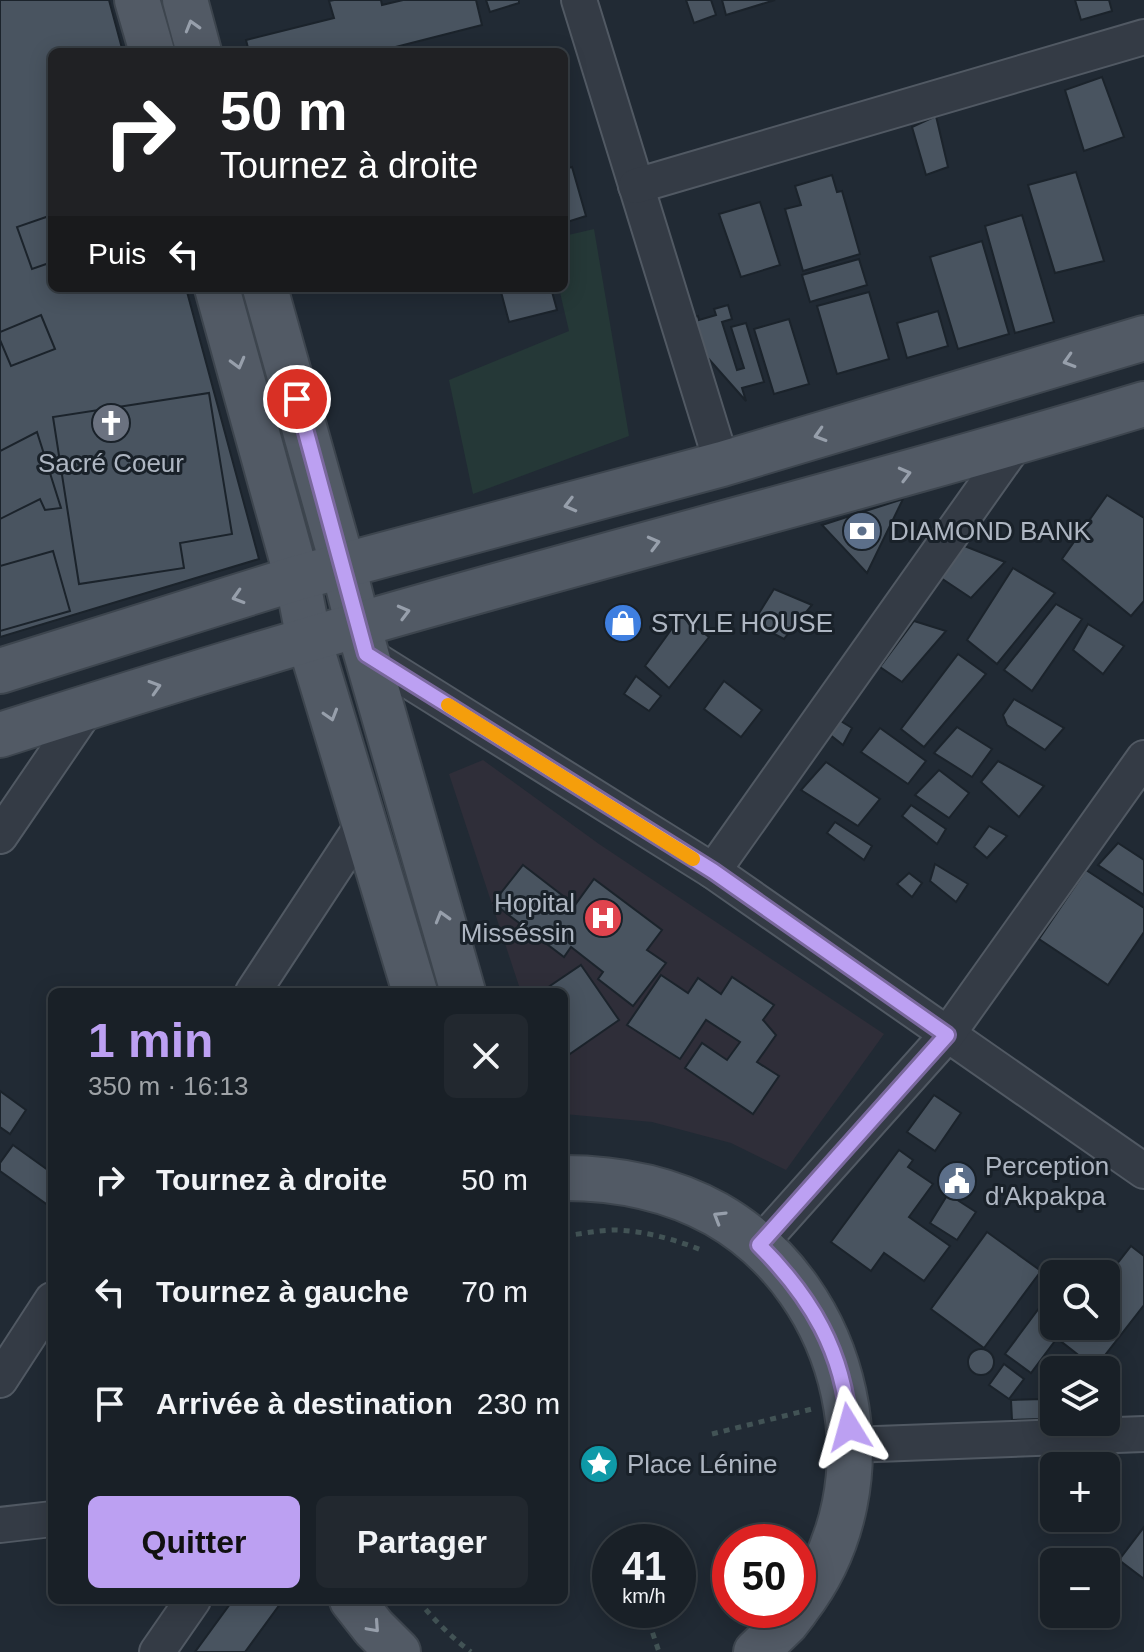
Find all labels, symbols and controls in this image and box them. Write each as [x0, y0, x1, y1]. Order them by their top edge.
one-way arrow [185, 20, 201, 33]
text: 50 m [220, 79, 348, 142]
icon: right [88, 80, 192, 184]
text: Tournez à droite [220, 145, 478, 186]
icon: left [162, 232, 206, 276]
text: Puis [88, 237, 146, 270]
one-way arrow [1063, 352, 1077, 368]
one-way arrow [229, 356, 245, 370]
pin [263, 365, 331, 433]
icon: arrive [275, 377, 319, 421]
church icon: Sacré Coeur [90, 402, 132, 444]
one-way arrow [814, 426, 827, 442]
place label: Sacré Coeur [38, 448, 184, 478]
one-way arrow [897, 466, 911, 483]
one-way arrow [563, 496, 577, 512]
bank icon: DIAMOND BANK [841, 510, 883, 552]
place label: DIAMOND BANK [890, 516, 1091, 546]
one-way arrow [647, 536, 661, 552]
one-way arrow [232, 588, 246, 604]
shop icon: STYLE HOUSE [602, 602, 644, 644]
one-way arrow [396, 605, 410, 622]
place label: STYLE HOUSE [651, 608, 833, 638]
one-way arrow [147, 680, 161, 696]
one-way arrow [322, 707, 338, 721]
place label: Hopital Misséssin [461, 888, 575, 948]
hospital icon: Hopital Misséssin [582, 897, 624, 939]
one-way arrow [434, 911, 451, 924]
text: 1 min [88, 1014, 213, 1067]
button: close [444, 1014, 528, 1098]
text: 350 m · 16:13 [88, 1071, 248, 1101]
place label: Perception d'Akpakpa [985, 1151, 1109, 1211]
icon: right [88, 1158, 132, 1202]
public building icon: Perception d'Akpakpa [936, 1160, 978, 1202]
text: Tournez à droite [156, 1163, 387, 1196]
text: 50 m [461, 1163, 528, 1196]
one-way arrow [713, 1211, 728, 1227]
map controls [1040, 1260, 1120, 1628]
button: search [1040, 1260, 1120, 1340]
icon: left [88, 1270, 132, 1314]
text: Tournez à gauche [156, 1275, 409, 1308]
text: 70 m [461, 1275, 528, 1308]
button: layers [1040, 1356, 1120, 1436]
icon: arrive [88, 1382, 132, 1426]
position arrow [807, 1385, 891, 1469]
text: Arrivée à destination [156, 1387, 453, 1420]
text: 230 m [477, 1387, 560, 1420]
place icon: Place Lénine [578, 1443, 620, 1485]
place label: Place Lénine [627, 1449, 777, 1479]
button: + [1040, 1452, 1120, 1532]
button: Quitter [88, 1496, 300, 1588]
button: Partager [316, 1496, 528, 1588]
speed limit sign: 50 [712, 1524, 816, 1628]
text: 41 [622, 1544, 666, 1588]
button: − [1040, 1548, 1120, 1628]
text: km/h [622, 1585, 666, 1607]
one-way arrow [364, 1618, 379, 1633]

